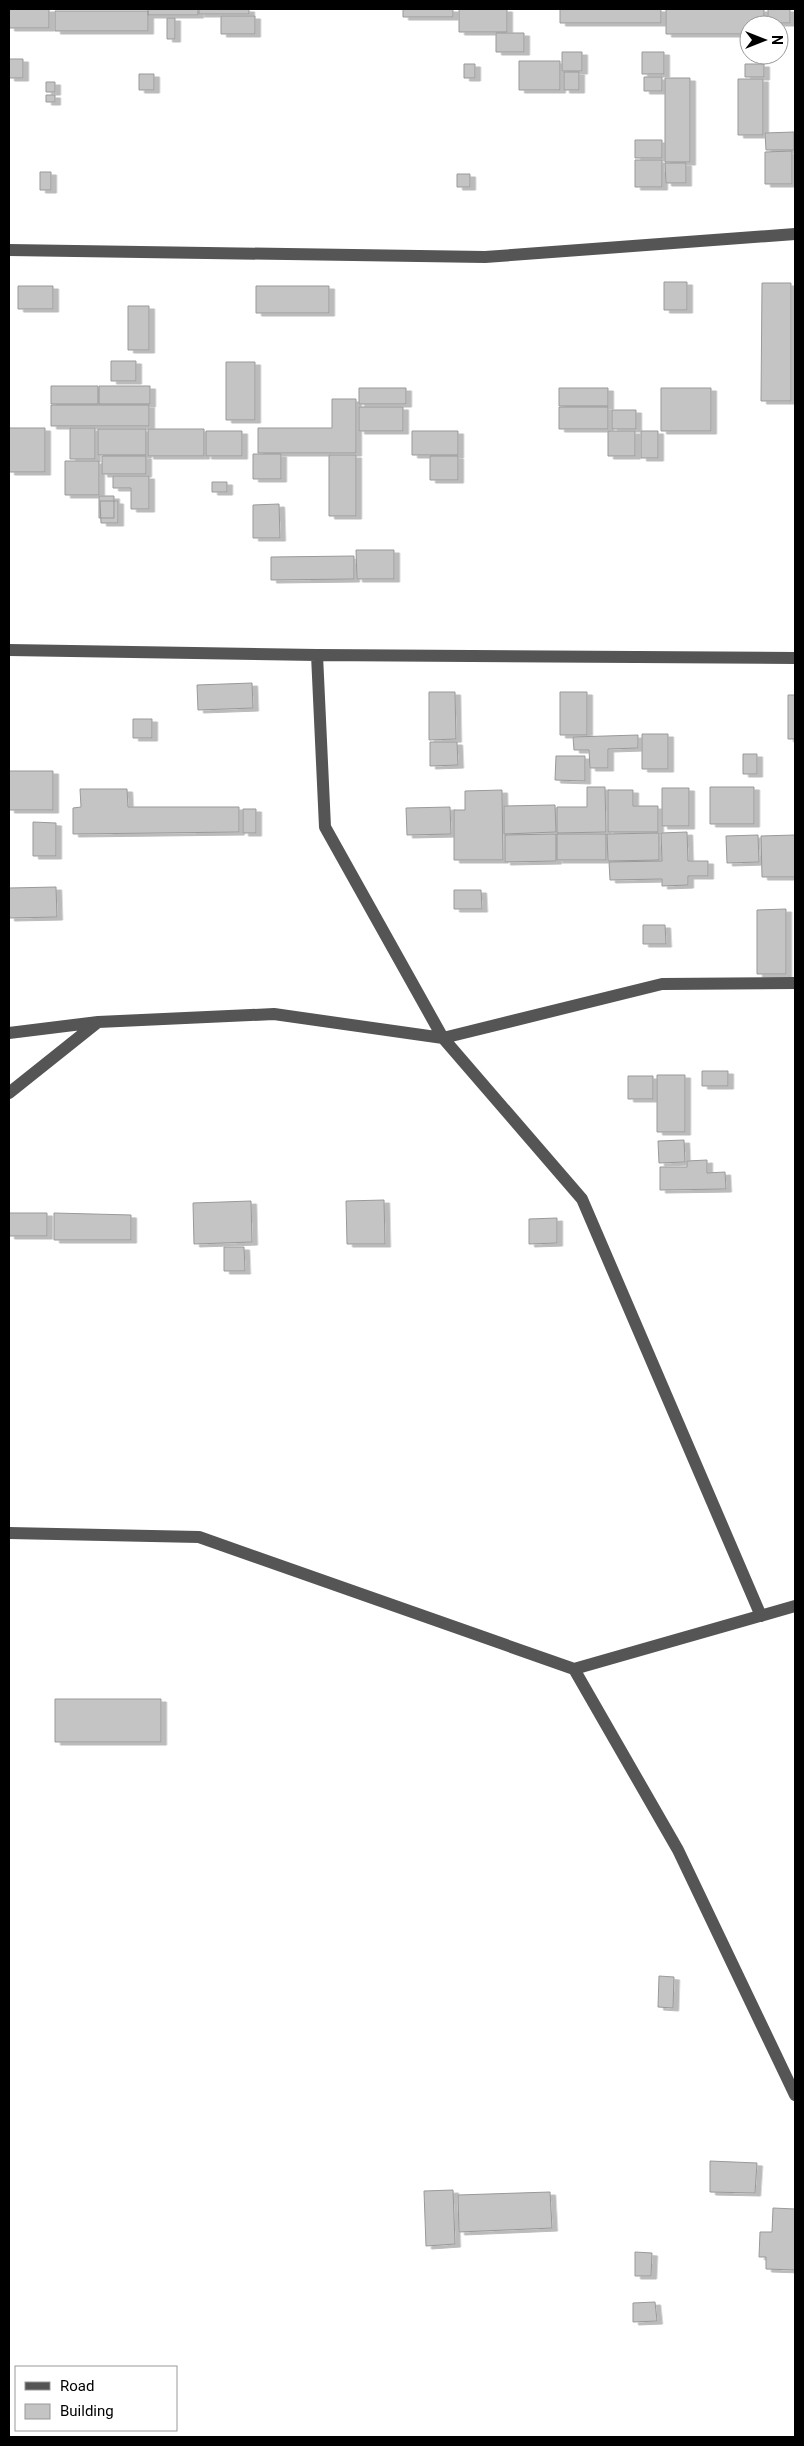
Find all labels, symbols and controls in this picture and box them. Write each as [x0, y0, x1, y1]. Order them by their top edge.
north arrow [739, 15, 789, 65]
text: N [769, 35, 785, 45]
legend [15, 2366, 178, 2431]
text: Road [60, 2377, 94, 2395]
text: Building [60, 2402, 114, 2420]

